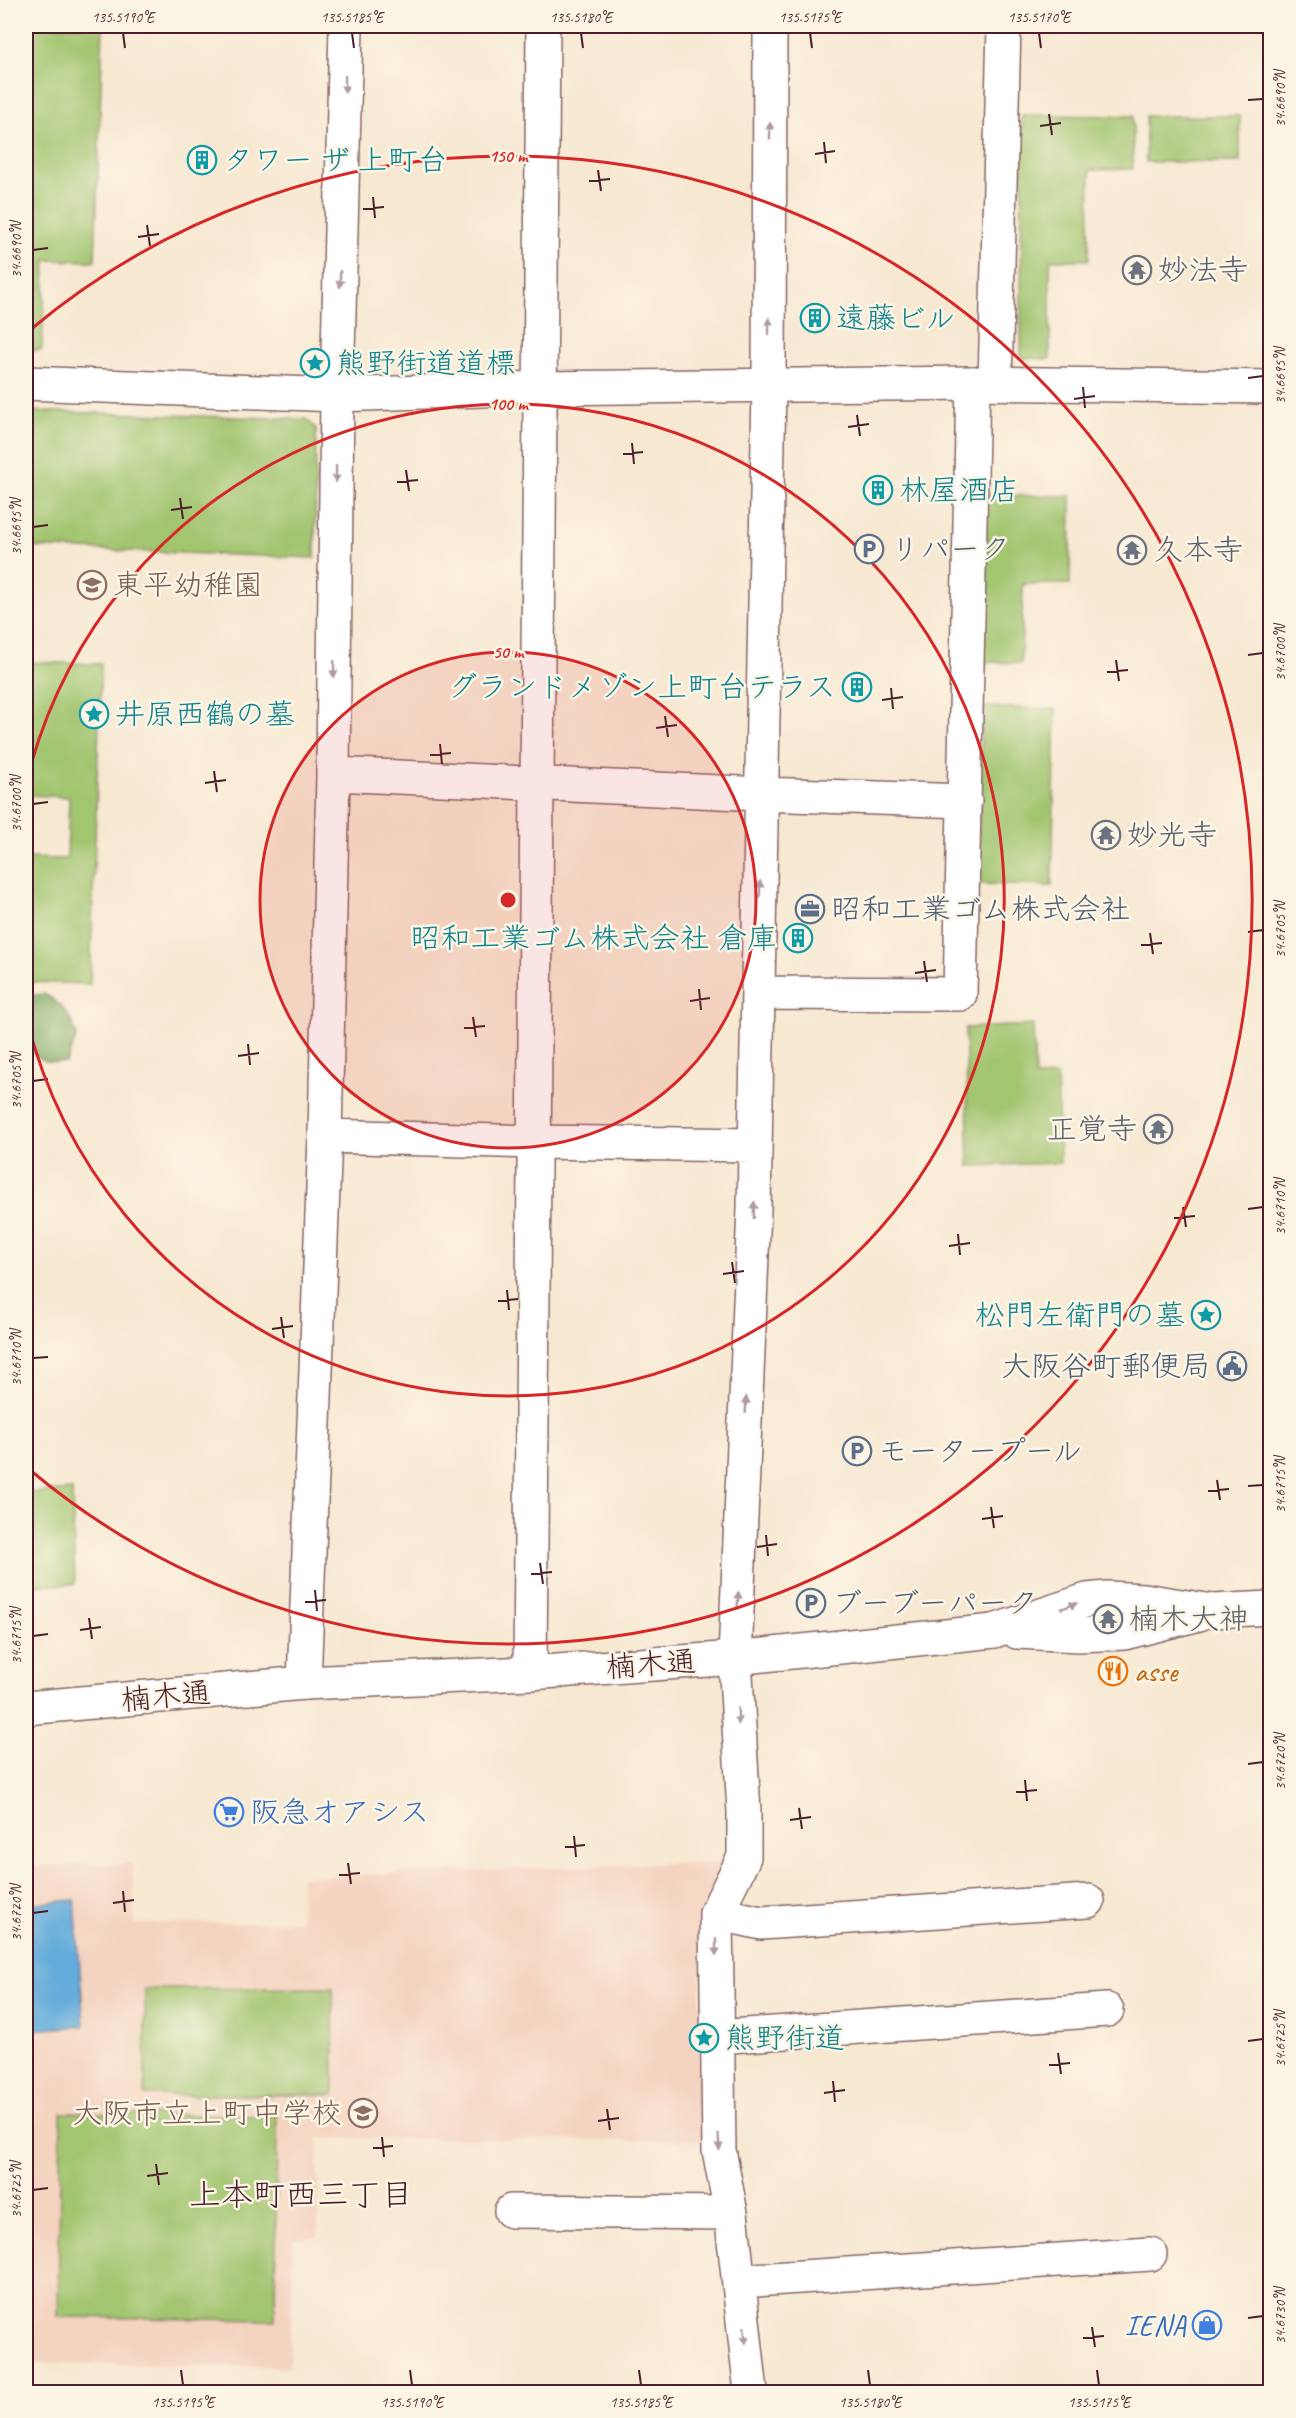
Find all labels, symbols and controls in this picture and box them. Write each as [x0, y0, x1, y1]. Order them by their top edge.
text: 135.5190°E [92, 8, 156, 27]
text: 135.5185°E [321, 8, 385, 27]
text: 135.5180°E [550, 8, 614, 27]
text: 135.5175°E [779, 8, 843, 27]
text: 135.5170°E [1008, 8, 1072, 27]
text: 34.6690°N [1271, 68, 1290, 127]
one-way arrow [340, 74, 350, 93]
one-way arrow [765, 122, 775, 141]
place label: タワー ザ 上町台 [223, 141, 448, 179]
building icon: タワー ザ 上町台 [186, 144, 218, 176]
text: 150 m [489, 145, 529, 167]
text: 34.6690°N [7, 219, 26, 278]
place label: 妙法寺 [1158, 251, 1248, 289]
temple icon: 妙法寺 [1121, 254, 1153, 286]
one-way arrow [335, 269, 345, 288]
place label: 遠藤ビル [836, 299, 955, 337]
building icon: 遠藤ビル [799, 302, 831, 334]
one-way arrow [764, 317, 774, 336]
place label: 熊野街道道標 [336, 344, 516, 382]
text: 34.6695°N [1271, 345, 1290, 404]
place icon: 熊野街道道標 [299, 347, 331, 379]
text: 100 m [489, 393, 529, 415]
one-way arrow [331, 464, 341, 483]
place label: 林屋酒店 [899, 471, 1019, 509]
building icon: 林屋酒店 [862, 474, 894, 506]
text: 34.6695°N [7, 496, 26, 555]
place label: リパーク [890, 530, 1010, 568]
place label: 久本寺 [1153, 531, 1243, 569]
parking icon: リパーク [853, 533, 885, 565]
temple icon: 久本寺 [1116, 534, 1148, 566]
place label: 東平幼稚園 [113, 566, 263, 604]
school or university icon: 東平幼稚園 [76, 569, 108, 601]
text: 34.6700°N [1271, 622, 1290, 681]
text: 50 m [493, 641, 525, 663]
one-way arrow [329, 659, 339, 678]
place label: グランドメゾン上町台テラス [447, 668, 836, 706]
building icon: グランドメゾン上町台テラス [841, 671, 873, 703]
place label: 井原西鶴の墓 [115, 695, 295, 733]
place icon: 井原西鶴の墓 [78, 698, 110, 730]
text: 34.6700°N [7, 773, 26, 832]
place label: 妙光寺 [1127, 816, 1217, 854]
temple icon: 妙光寺 [1090, 819, 1122, 851]
one-way arrow [755, 879, 765, 898]
centre of rings [498, 890, 518, 910]
place label: 昭和工業ゴム株式会社 [831, 890, 1130, 928]
office icon: 昭和工業ゴム株式会社 [794, 893, 826, 925]
text: 34.6705°N [1271, 899, 1290, 958]
place label: 昭和工業ゴム株式会社 倉庫 [410, 919, 777, 957]
building icon: 昭和工業ゴム株式会社 倉庫 [782, 922, 814, 954]
text: 34.6705°N [7, 1050, 26, 1109]
place label: 正覚寺 [1047, 1110, 1137, 1148]
temple icon: 正覚寺 [1142, 1113, 1174, 1145]
text: 34.6710°N [1271, 1176, 1290, 1235]
one-way arrow [749, 1200, 759, 1219]
place label: 松門左衛門の墓 [975, 1296, 1185, 1334]
place icon: 松門左衛門の墓 [1190, 1299, 1222, 1331]
text: 34.6710°N [7, 1327, 26, 1386]
place label: 大阪谷町郵便局 [1001, 1347, 1211, 1385]
public building icon: 大阪谷町郵便局 [1216, 1350, 1248, 1382]
one-way arrow [742, 1395, 751, 1414]
place label: モータープール [878, 1432, 1083, 1470]
parking icon: モータープール [841, 1435, 873, 1467]
text: 34.6715°N [1271, 1454, 1290, 1513]
place label: ブーブーパーク [832, 1584, 1038, 1622]
parking icon: ブーブーパーク [795, 1587, 827, 1619]
one-way arrow [733, 1590, 742, 1609]
one-way arrow [1060, 1600, 1078, 1610]
place label: 楠木大神 [1129, 1600, 1249, 1638]
temple icon: 楠木大神 [1092, 1603, 1124, 1635]
text: 34.6715°N [7, 1605, 26, 1664]
street label: 楠木通 [605, 1642, 697, 1686]
place label: asse [1134, 1652, 1180, 1690]
restaurant icon: asse [1097, 1655, 1129, 1687]
street label: 楠木通 [120, 1673, 212, 1719]
one-way arrow [734, 1707, 743, 1726]
text: 34.6720°N [1271, 1731, 1290, 1790]
place label: 阪急オアシス [250, 1793, 429, 1831]
supermarket icon: 阪急オアシス [213, 1796, 245, 1828]
text: 34.6720°N [7, 1882, 26, 1941]
one-way arrow [711, 1937, 721, 1956]
text: 34.6725°N [1271, 2008, 1290, 2067]
place label: 熊野街道 [725, 2019, 845, 2057]
place icon: 熊野街道 [688, 2022, 720, 2054]
place label: 大阪市立上町中学校 [72, 2094, 342, 2132]
school or university icon: 大阪市立上町中学校 [347, 2097, 379, 2129]
one-way arrow [715, 2132, 724, 2151]
text: 34.6725°N [7, 2159, 26, 2218]
district label: 上本町西三丁目 [189, 2174, 413, 2215]
text: 34.6730°N [1271, 2285, 1290, 2344]
place label: IENA [1125, 2306, 1187, 2344]
shop icon: IENA [1191, 2309, 1223, 2341]
one-way arrow [740, 2325, 750, 2344]
text: 135.5195°E [152, 2393, 216, 2412]
text: 135.5190°E [381, 2393, 445, 2412]
text: 135.5185°E [610, 2393, 674, 2412]
text: 135.5180°E [839, 2393, 903, 2412]
text: 135.5175°E [1068, 2393, 1132, 2412]

